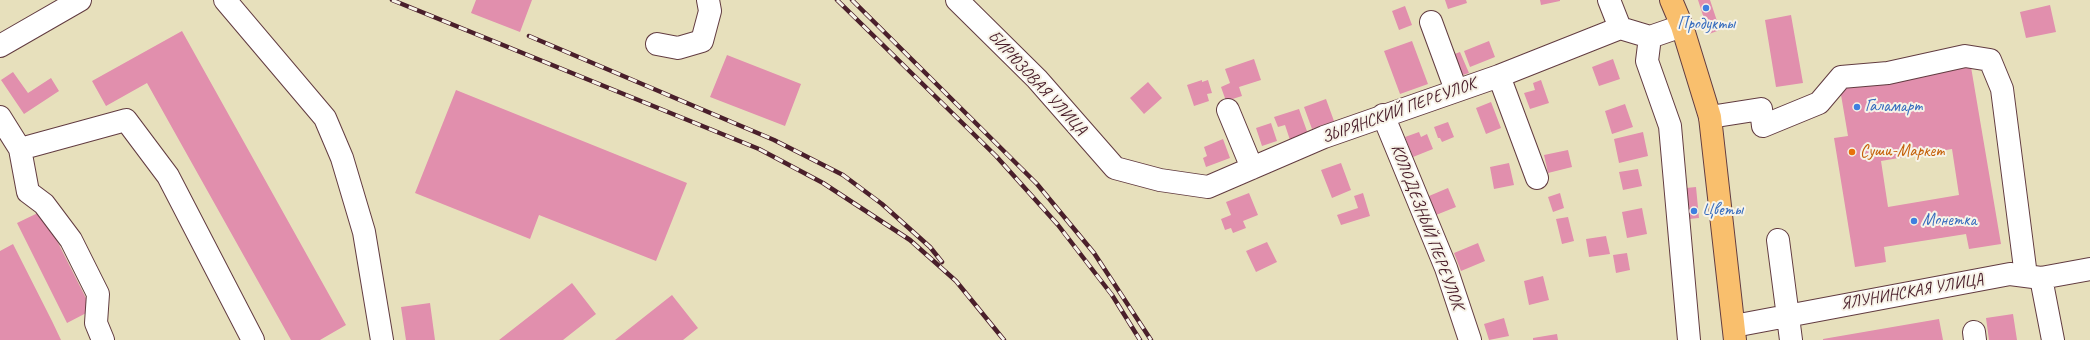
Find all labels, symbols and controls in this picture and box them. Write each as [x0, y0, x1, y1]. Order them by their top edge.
marker: Продукты [1701, 3, 1711, 13]
place label: Продукты [1677, 15, 1735, 35]
street label: БИРЮЗОВАЯ УЛИЦА [983, 26, 1091, 140]
street label: ЗЫРЯНСКИЙ ПЕРЕУЛОК [1319, 74, 1479, 148]
place label: Галамарт [1865, 97, 1922, 117]
marker: Галамарт [1852, 102, 1862, 112]
street label: КОЛОДЕЗНЫЙ ПЕРЕУЛОК [1386, 142, 1468, 312]
place label: Суши-Маркет [1860, 142, 1944, 162]
marker: Суши-Маркет [1847, 147, 1857, 157]
place label: Цветы [1702, 201, 1743, 221]
marker: Цветы [1689, 206, 1699, 216]
place label: Монетка [1922, 211, 1976, 231]
marker: Монетка [1909, 216, 1919, 226]
street label: ЯЛУНИНСКАЯ УЛИЦА [1839, 269, 1985, 315]

